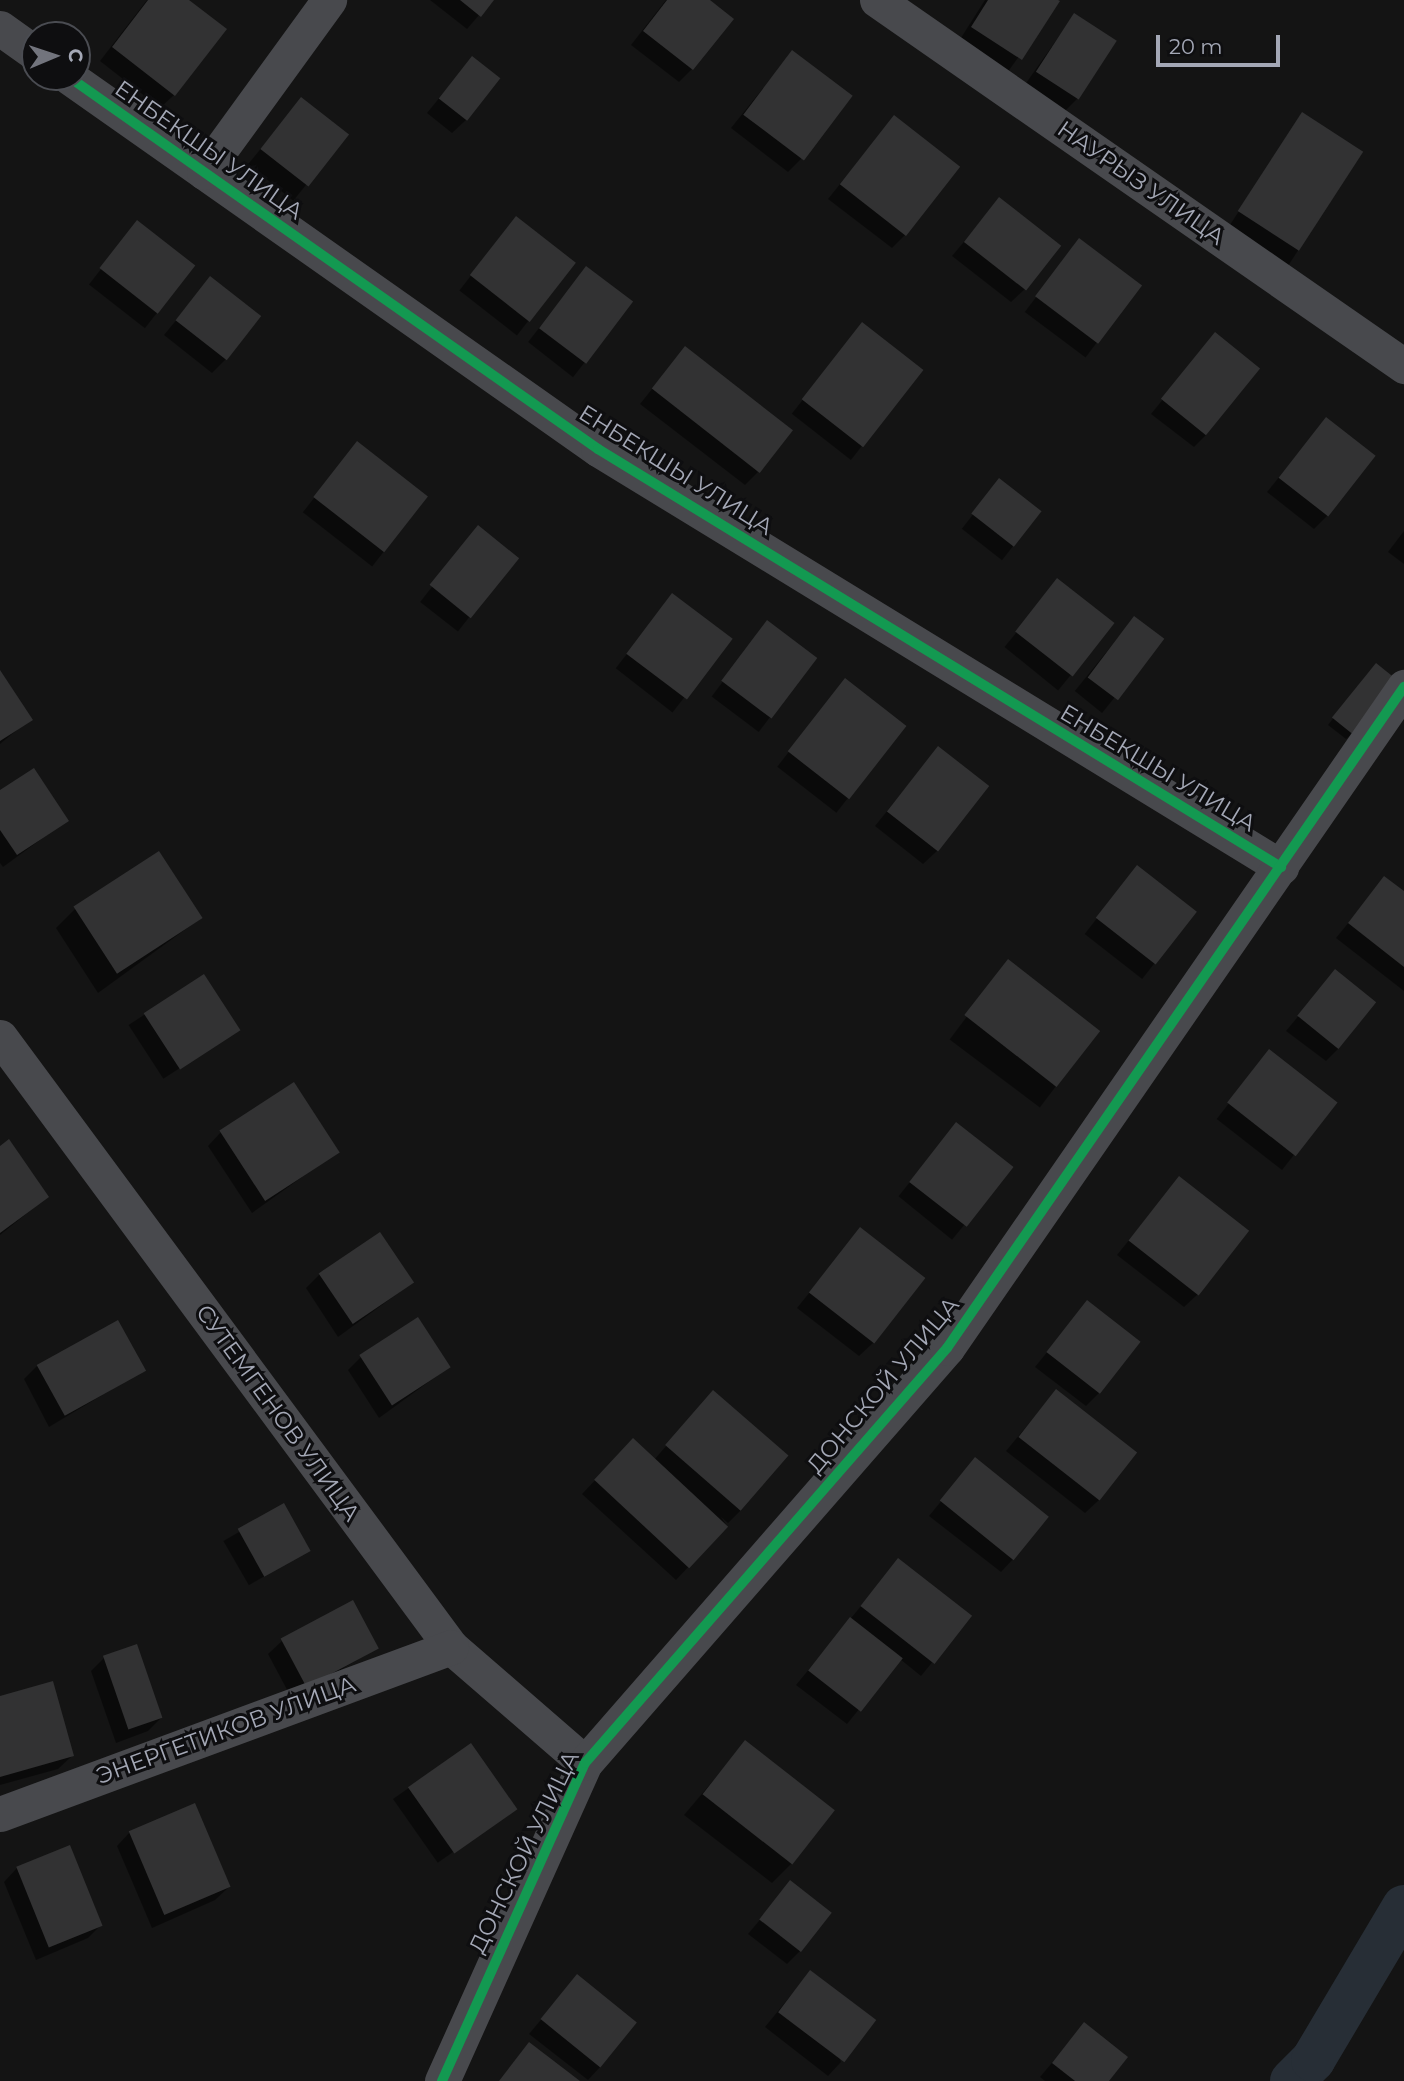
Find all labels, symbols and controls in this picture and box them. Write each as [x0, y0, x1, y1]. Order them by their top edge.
north arrow [21, 21, 91, 91]
scale bar [1159, 21, 1283, 65]
text: 20 m [1169, 34, 1223, 59]
text: С [64, 48, 87, 63]
street label: ЕНБЕКШЫ УЛИЦА [110, 75, 308, 225]
street label: НАУРЫЗ УЛИЦА [1052, 115, 1230, 251]
street label: ЕНБЕКШЫ УЛИЦА [574, 399, 778, 541]
street label: ЕНБЕКШЫ УЛИЦА [1055, 699, 1261, 837]
street label: ДОНСКОЙ УЛИЦА [801, 1291, 965, 1479]
street label: СУТЕМГЕНОВ УЛИЦА [190, 1299, 366, 1527]
street label: ЭНЕРГЕТИКОВ УЛИЦА [93, 1670, 359, 1790]
street label: ДОНСКОЙ УЛИЦА [463, 1746, 585, 1958]

